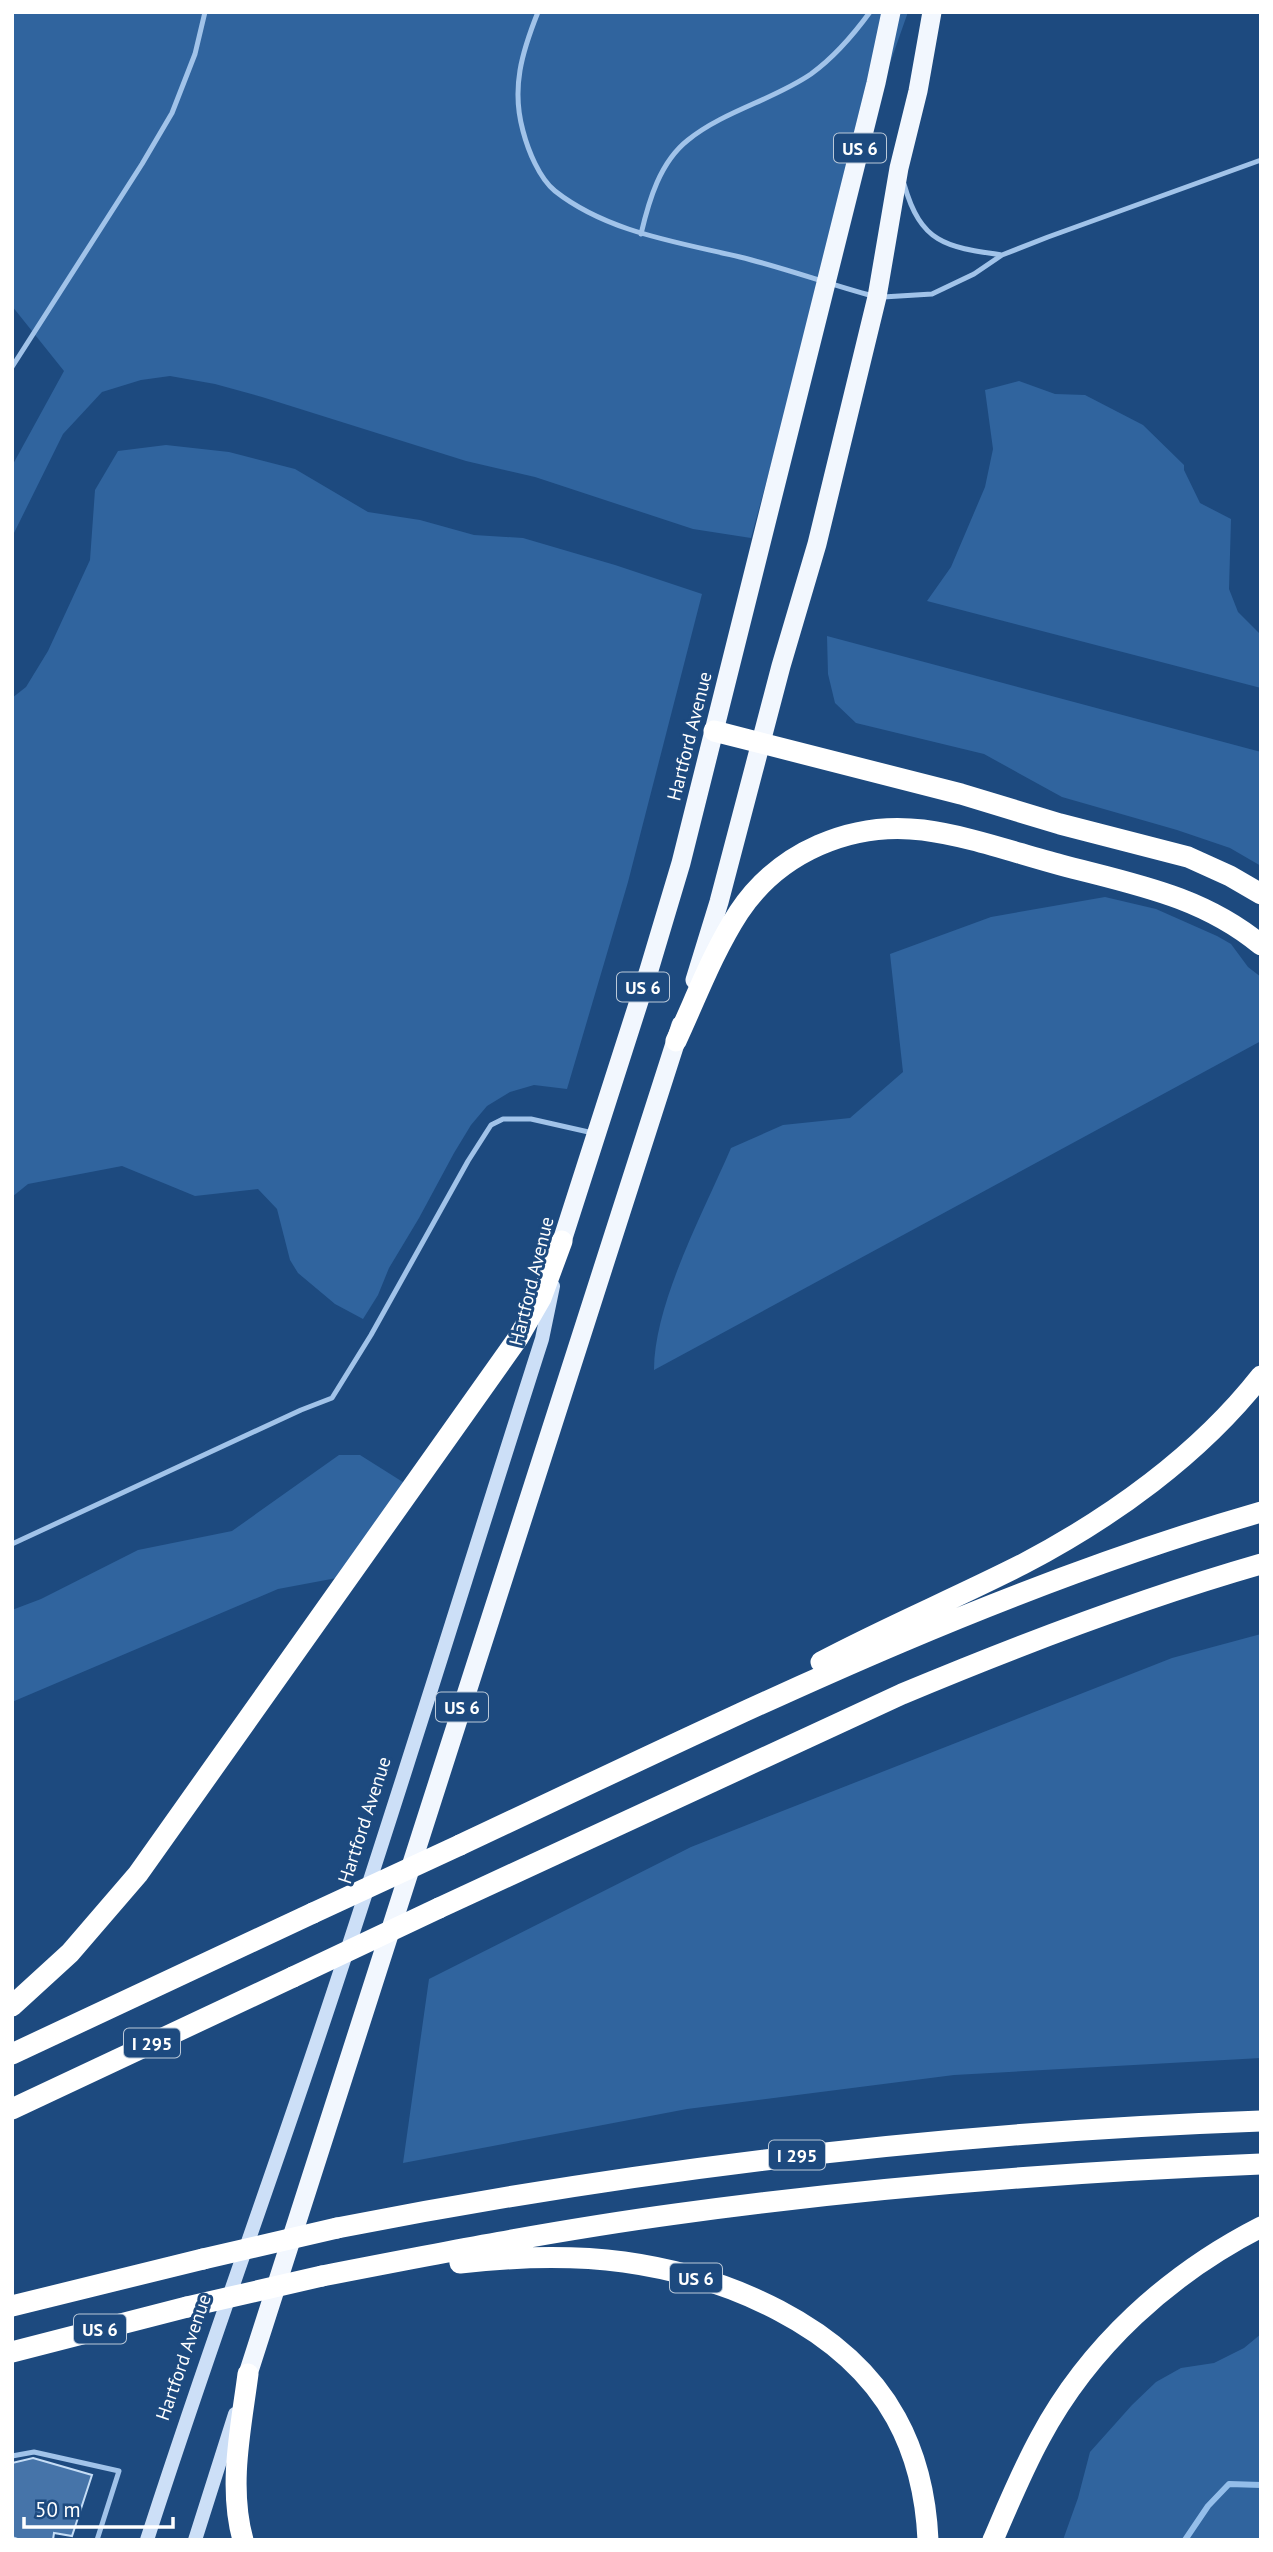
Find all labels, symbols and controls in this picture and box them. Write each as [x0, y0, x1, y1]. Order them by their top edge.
road number: US 6 [834, 134, 886, 162]
street label: Hartford Avenue [661, 669, 717, 803]
road number: US 6 [617, 972, 669, 1002]
street label: Hartford Avenue [503, 1214, 559, 1348]
road number: US 6 [436, 1692, 488, 1722]
street label: Hartford Avenue [332, 1753, 396, 1887]
road number: I 295 [124, 2028, 180, 2057]
road number: I 295 [769, 2140, 825, 2169]
road number: US 6 [670, 2264, 722, 2292]
street label: Hartford Avenue [150, 2291, 216, 2423]
road number: US 6 [74, 2314, 126, 2344]
scale bar [24, 2486, 173, 2530]
text: 50 m [35, 2496, 81, 2523]

